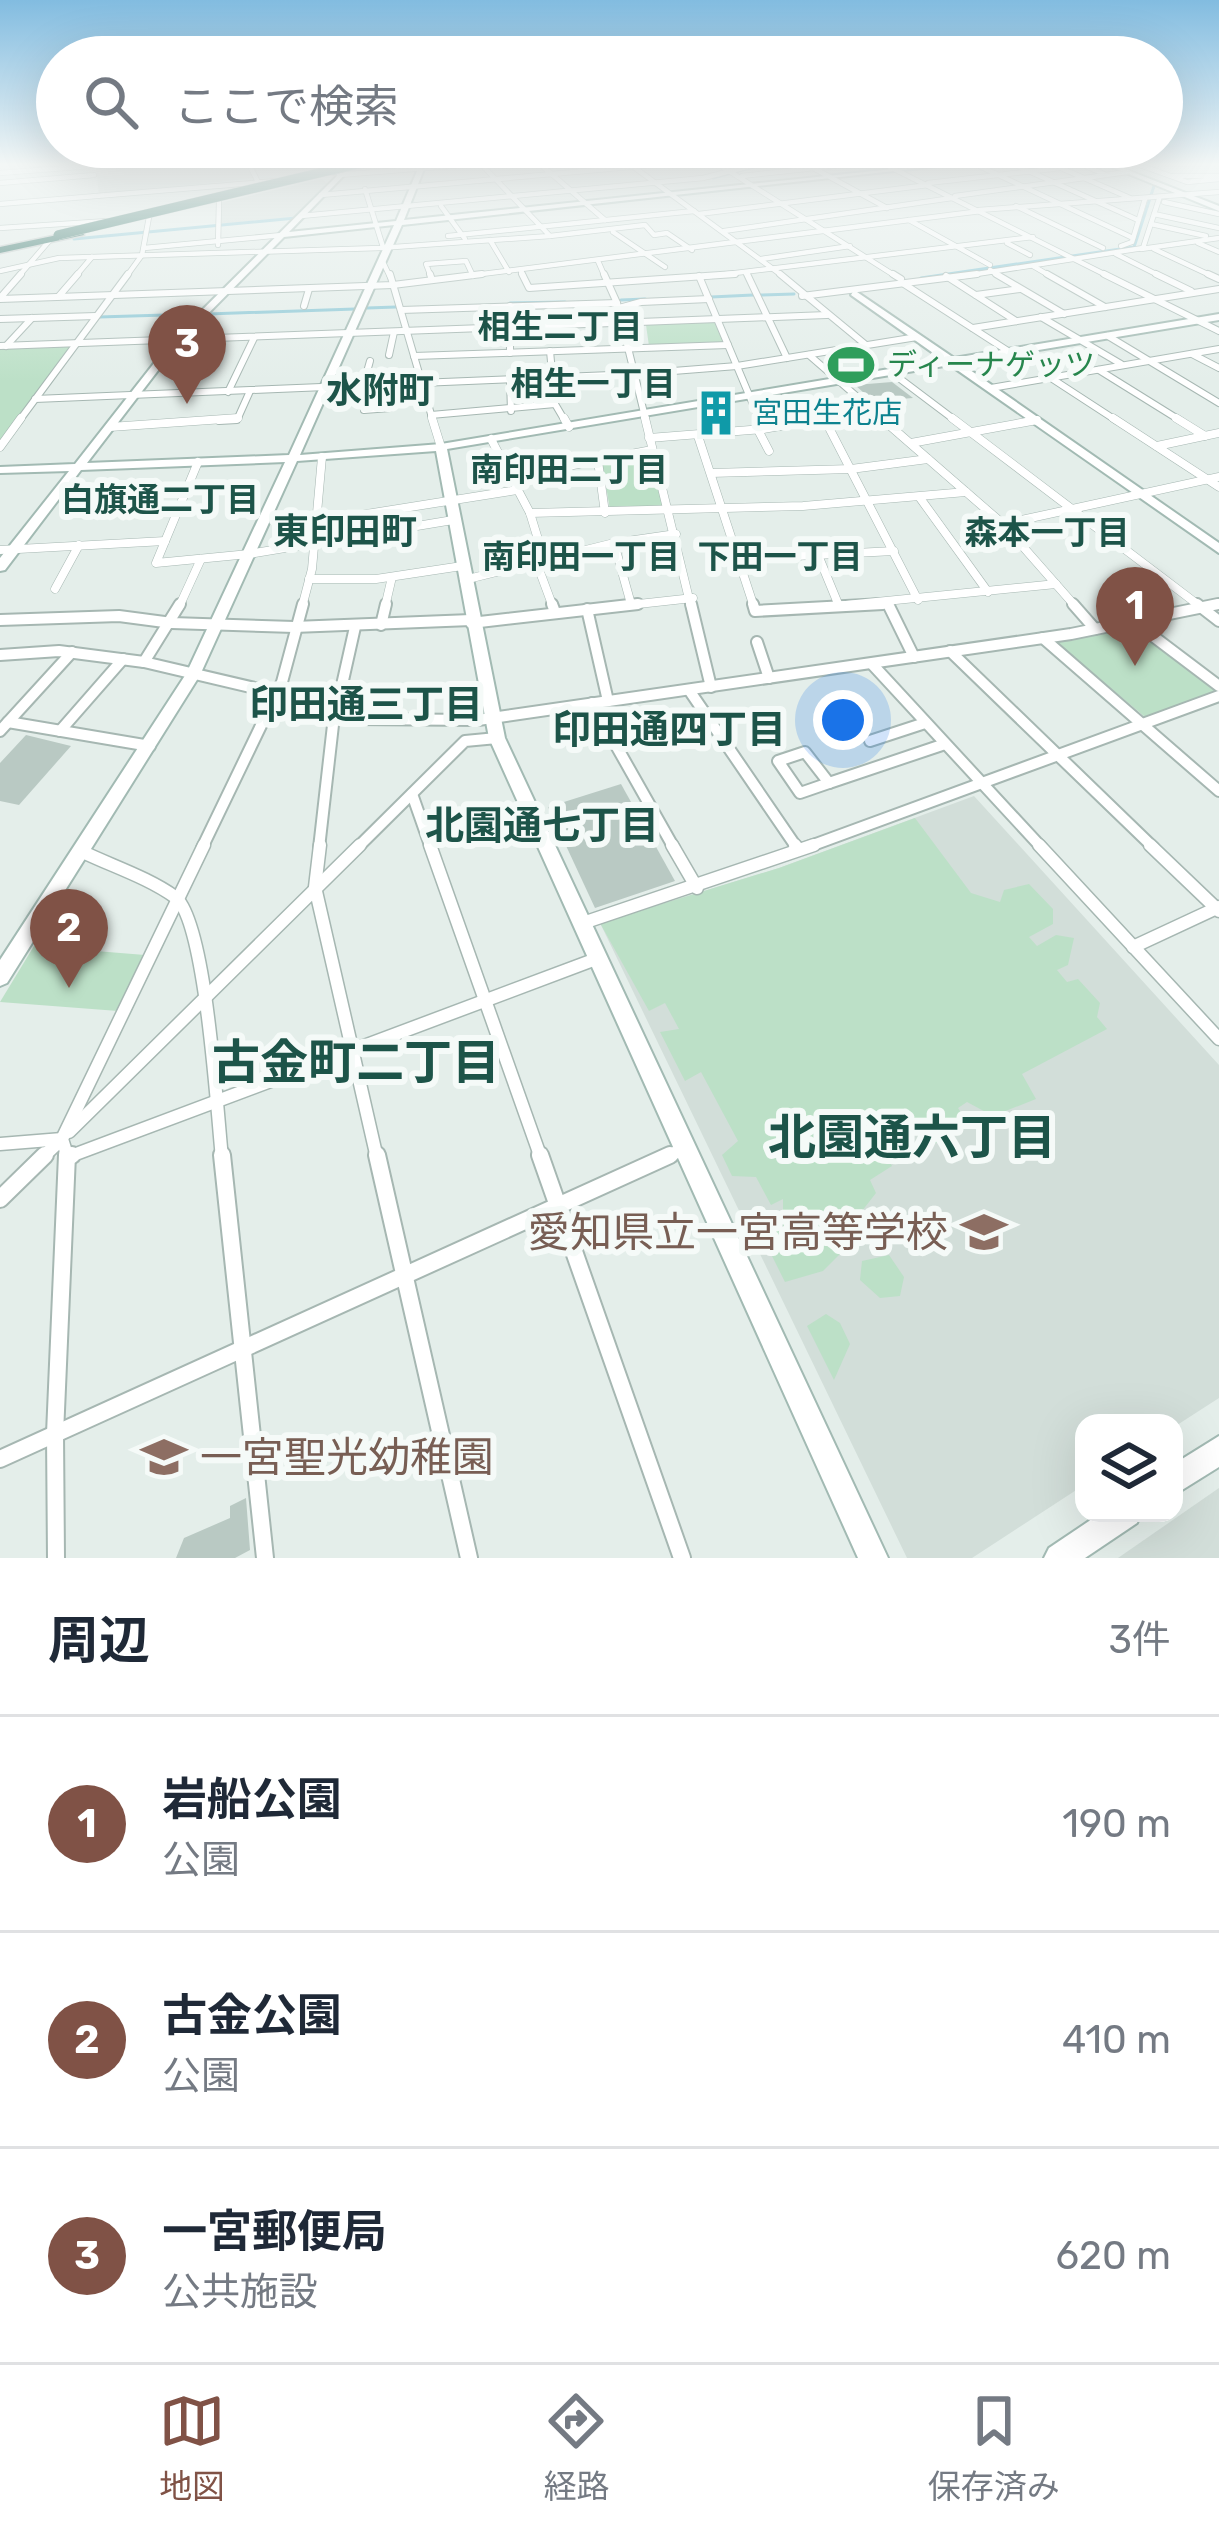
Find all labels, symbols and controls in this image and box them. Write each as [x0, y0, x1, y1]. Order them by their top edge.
search box [36, 36, 1183, 168]
icon: search [78, 69, 144, 135]
text: ここで検索 [174, 80, 399, 133]
pin: 3 [148, 305, 226, 404]
district label: 相生二丁目 [478, 307, 643, 346]
sports icon: ディーナゲッツ [826, 340, 876, 390]
place label: ディーナゲッツ [887, 347, 1095, 383]
district label: 相生一丁目 [511, 364, 676, 403]
district label: 水附町 [326, 369, 434, 412]
building icon: 宮田生花店 [691, 388, 741, 438]
place label: 宮田生花店 [752, 395, 902, 431]
district label: 南印田二丁目 [470, 450, 668, 489]
district label: 白旗通二丁目 [61, 480, 259, 519]
district label: 東印田町 [273, 510, 417, 553]
district label: 森本一丁目 [965, 513, 1130, 552]
district label: 南印田一丁目 [482, 537, 680, 576]
district label: 下田一丁目 [698, 537, 863, 576]
pin: 1 [1096, 567, 1174, 666]
district label: 印田通三丁目 [249, 682, 483, 728]
your location [813, 690, 873, 750]
district label: 印田通四丁目 [552, 707, 786, 753]
district label: 北園通七丁目 [425, 803, 659, 849]
pin: 2 [30, 889, 108, 988]
district label: 古金町二丁目 [212, 1034, 500, 1091]
district label: 北園通六丁目 [768, 1109, 1056, 1166]
school or university icon: 愛知県立一宮高等学校 [959, 1207, 1009, 1257]
place label: 愛知県立一宮高等学校 [528, 1208, 948, 1258]
map controls [1075, 1414, 1183, 1522]
button: layers [1075, 1414, 1183, 1522]
school or university icon: 一宮聖光幼稚園 [139, 1432, 189, 1482]
place label: 一宮聖光幼稚園 [200, 1433, 494, 1483]
text: 周辺 [48, 1610, 150, 1671]
text: 3件 [1109, 1617, 1171, 1663]
text: 岩船公園 [162, 1773, 342, 1826]
text: 1 [77, 1801, 97, 1847]
text: 190 m [1062, 1801, 1171, 1847]
text: 公園 [162, 1837, 240, 1883]
text: 古金公園 [162, 1989, 342, 2042]
text: 2 [74, 2017, 100, 2063]
text: 410 m [1062, 2017, 1171, 2063]
text: 公園 [162, 2053, 240, 2099]
text: 一宮郵便局 [162, 2205, 387, 2258]
text: 3 [74, 2233, 100, 2279]
text: 620 m [1056, 2233, 1171, 2279]
text: 公共施設 [162, 2269, 318, 2315]
tab: 地図 [159, 2388, 225, 2508]
tab: 経路 [543, 2388, 609, 2508]
tab: 保存済み [928, 2388, 1060, 2508]

